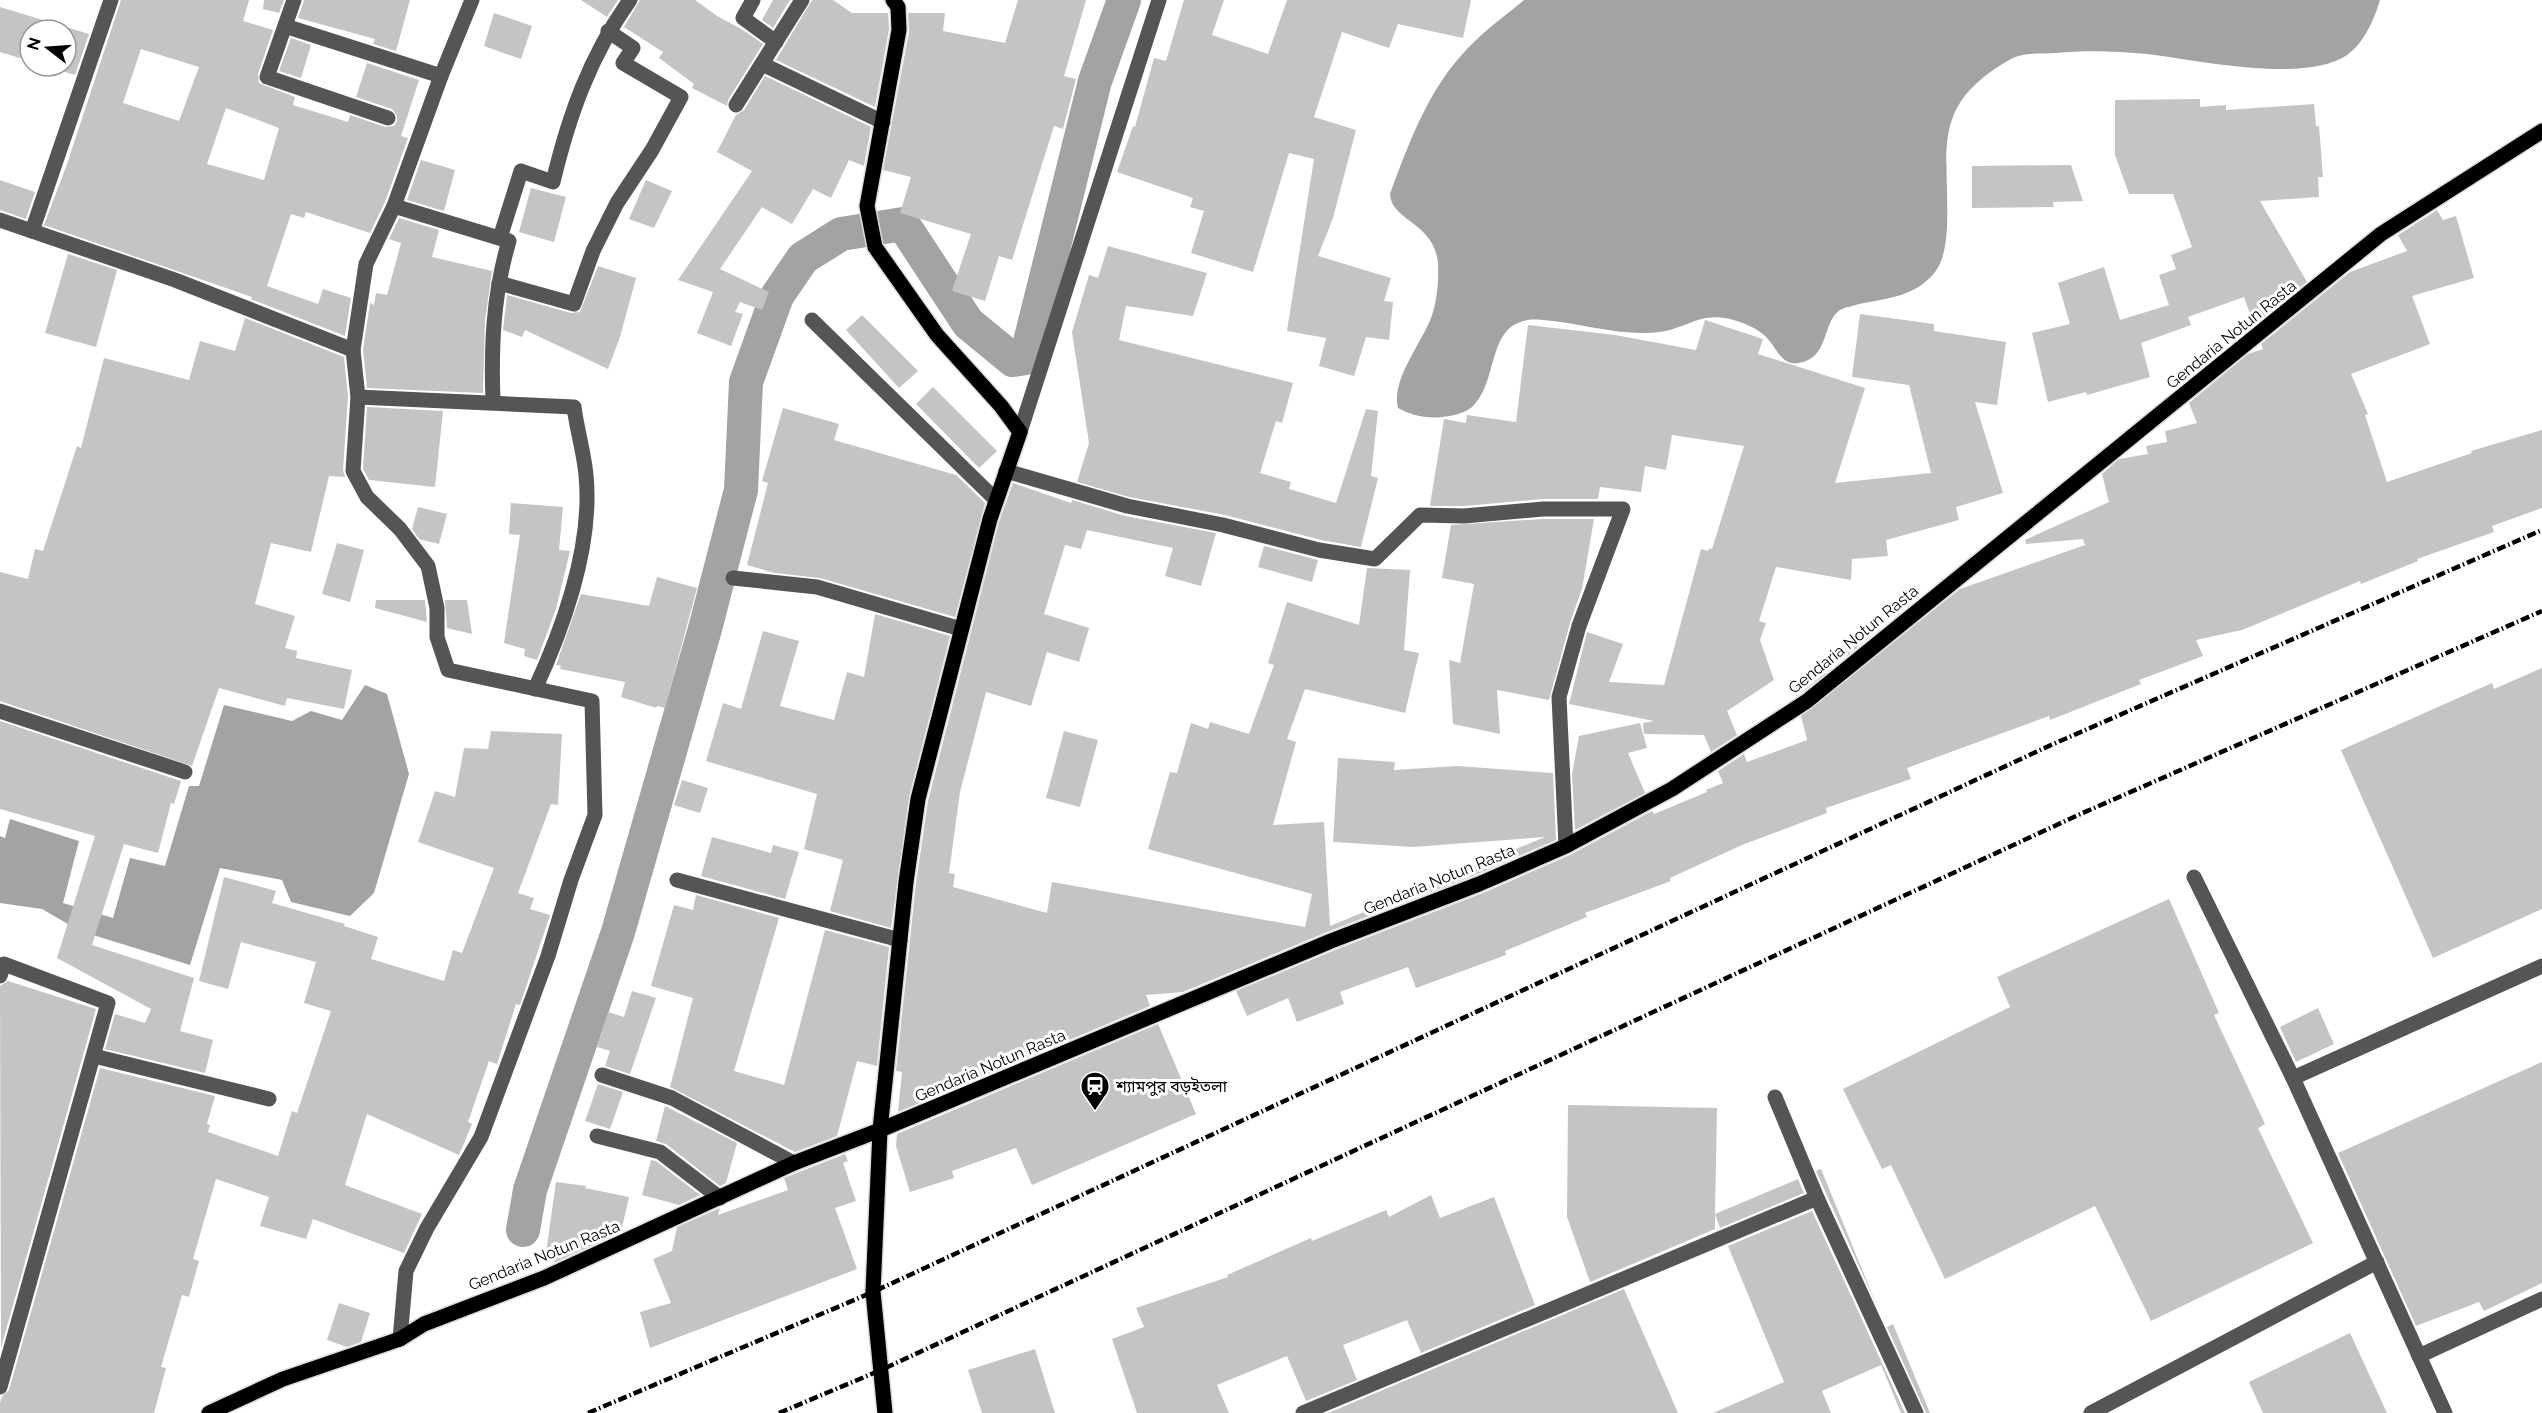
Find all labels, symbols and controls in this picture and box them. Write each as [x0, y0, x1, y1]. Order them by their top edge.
north arrow [18, 18, 78, 78]
text: N [23, 35, 45, 52]
street label: Gendaria Notun Rasta [2163, 276, 2300, 393]
street label: Gendaria Notun Rasta [1785, 581, 1922, 698]
street label: Gendaria Notun Rasta [1361, 840, 1518, 919]
street label: Gendaria Notun Rasta [912, 1025, 1068, 1106]
station icon: শ্যামপুর বড়ইতলা [1079, 1070, 1111, 1112]
place label: শ্যামপুর বড়ইতলা [1115, 1077, 1228, 1096]
street label: Gendaria Notun Rasta [466, 1216, 623, 1295]

